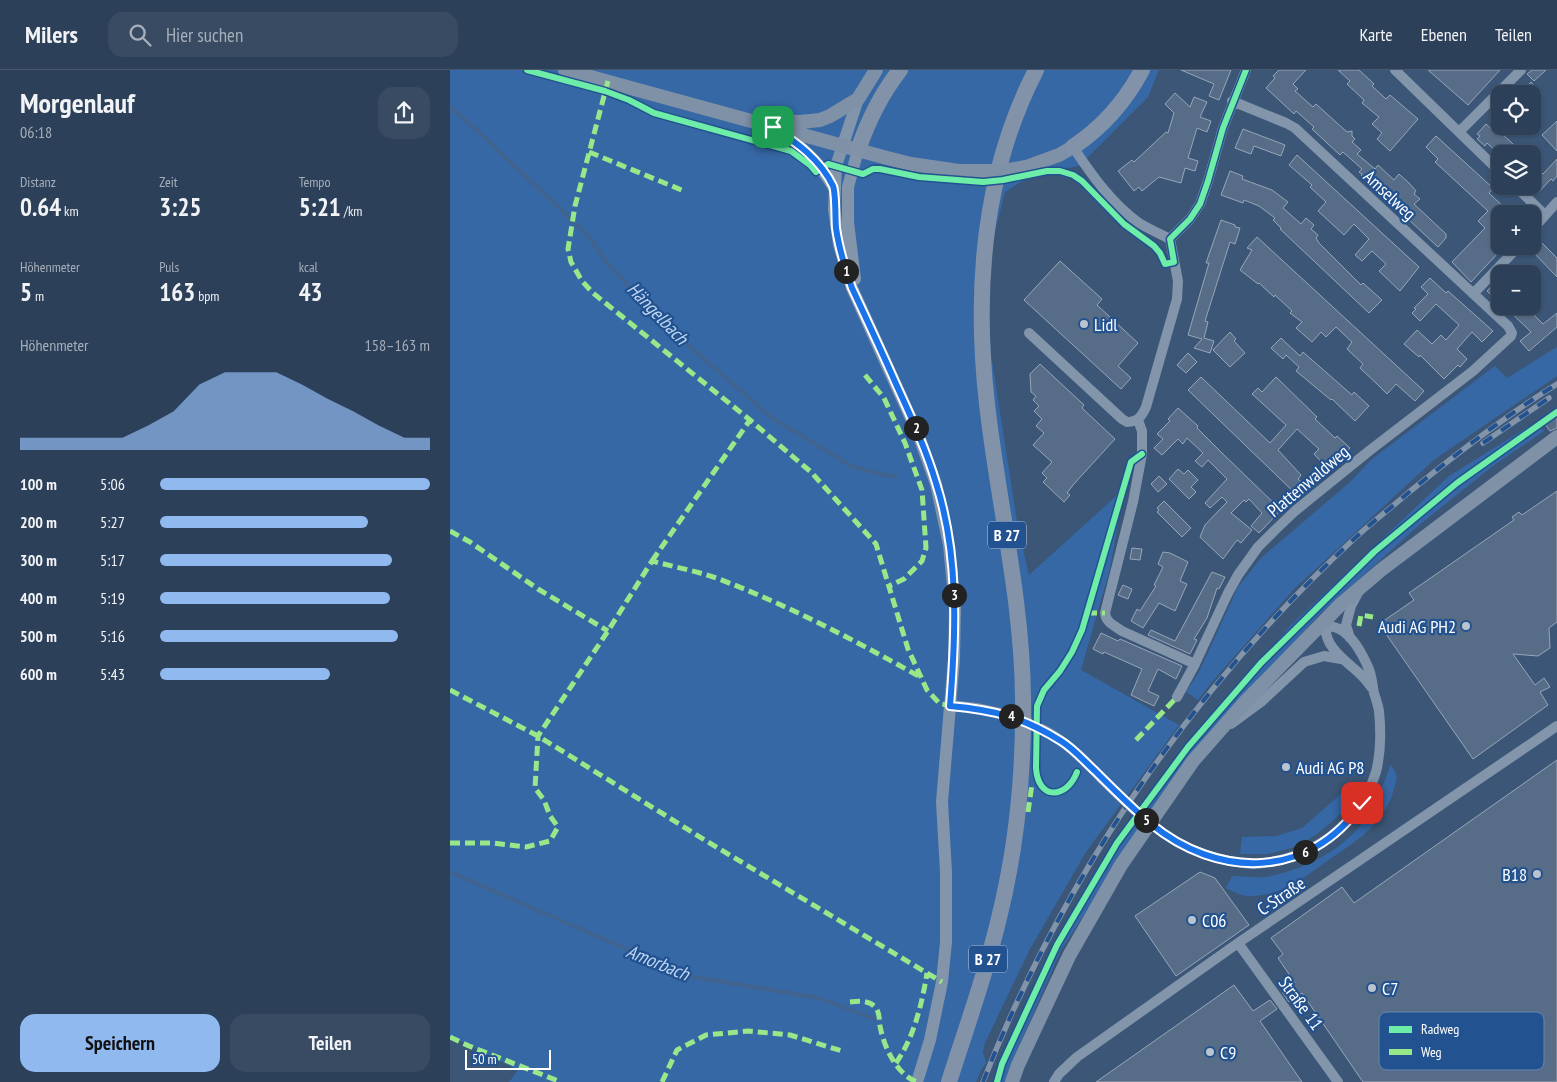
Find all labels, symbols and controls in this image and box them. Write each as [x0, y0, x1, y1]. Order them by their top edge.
search box [108, 12, 458, 57]
text: Milers [25, 19, 78, 50]
icon: search [126, 21, 154, 49]
text: Hier suchen [166, 23, 243, 47]
text: Karte [1359, 23, 1393, 46]
text: Ebenen [1421, 23, 1467, 46]
text: Teilen [1495, 23, 1532, 46]
text: Morgenlauf [20, 84, 135, 121]
map controls [1491, 85, 1541, 315]
button: locate [1491, 85, 1541, 135]
button: share [378, 87, 430, 139]
pin [752, 106, 794, 148]
icon: arrive [759, 113, 787, 141]
text: 06:18 [20, 122, 52, 142]
button: layers [1491, 145, 1541, 195]
street label: Amselweg [1359, 165, 1421, 225]
text: Distanz [20, 173, 56, 191]
text: Zeit [159, 173, 178, 191]
text: Tempo [299, 173, 331, 191]
text: 0.64 [20, 191, 61, 223]
text: 3:25 [159, 191, 201, 223]
text: 5:21 [299, 191, 341, 223]
text: km [61, 202, 79, 220]
text: /km [341, 202, 362, 220]
button: + [1491, 205, 1541, 255]
text: Höhenmeter [20, 258, 80, 276]
text: Puls [159, 258, 179, 276]
text: kcal [299, 258, 318, 276]
pin: 1 [834, 258, 858, 284]
text: 1 [843, 262, 850, 280]
button: − [1491, 265, 1541, 315]
text: 5 [20, 276, 32, 308]
text: 163 [159, 276, 195, 308]
text: 43 [299, 276, 323, 308]
water label: Hängelbach [622, 277, 695, 350]
text: m [32, 287, 44, 305]
text: bpm [195, 287, 219, 305]
place label: Lidl [1094, 313, 1118, 336]
marker: Lidl [1078, 318, 1090, 330]
text: Höhenmeter [20, 335, 88, 355]
text: 158–163 m [365, 335, 430, 355]
pin: 2 [904, 416, 928, 440]
text: 2 [913, 419, 920, 437]
street label: Plattenwaldweg [1262, 440, 1354, 522]
text: 100 m [20, 474, 57, 494]
text: 5:06 [100, 474, 125, 494]
text: 200 m [20, 512, 57, 532]
text: 5:27 [100, 512, 125, 532]
road number: B 27 [988, 522, 1026, 548]
text: 300 m [20, 550, 57, 570]
text: 5:17 [100, 550, 125, 570]
pin: 3 [942, 582, 966, 608]
text: 3 [951, 586, 958, 604]
text: 400 m [20, 588, 57, 608]
text: 5:19 [100, 588, 125, 608]
place label: Audi AG PH2 [1378, 615, 1456, 638]
marker: Audi AG PH2 [1460, 620, 1472, 632]
text: 500 m [20, 626, 57, 646]
text: 5:16 [100, 626, 125, 646]
text: 600 m [20, 664, 57, 684]
text: 5:43 [100, 664, 125, 684]
pin: 4 [998, 704, 1024, 728]
text: 4 [1008, 707, 1015, 725]
place label: Audi AG P8 [1296, 756, 1364, 779]
marker: Audi AG P8 [1280, 761, 1292, 773]
pin [1341, 782, 1383, 824]
icon: check [1348, 789, 1376, 817]
pin: 5 [1134, 808, 1158, 832]
text: 5 [1143, 811, 1150, 829]
pin: 6 [1292, 840, 1318, 864]
text: 6 [1302, 843, 1309, 861]
place label: B18 [1502, 863, 1527, 886]
marker: B18 [1531, 868, 1543, 880]
street label: C-Straße [1252, 872, 1310, 920]
place label: C06 [1202, 909, 1226, 932]
marker: C06 [1186, 914, 1198, 926]
water label: Amorbach [623, 939, 694, 986]
road number: B 27 [969, 946, 1007, 972]
street label: Straße 11 [1274, 972, 1328, 1034]
place label: C7 [1382, 977, 1398, 1000]
marker: C7 [1366, 982, 1378, 994]
legend [1379, 1012, 1544, 1070]
button: Speichern [20, 1014, 220, 1072]
button: Teilen [230, 1014, 430, 1072]
text: Radweg [1421, 1020, 1459, 1038]
place label: C9 [1220, 1041, 1236, 1064]
text: Weg [1421, 1043, 1442, 1061]
marker: C9 [1204, 1046, 1216, 1058]
scale bar [465, 1047, 551, 1070]
text: 50 m [472, 1050, 497, 1068]

